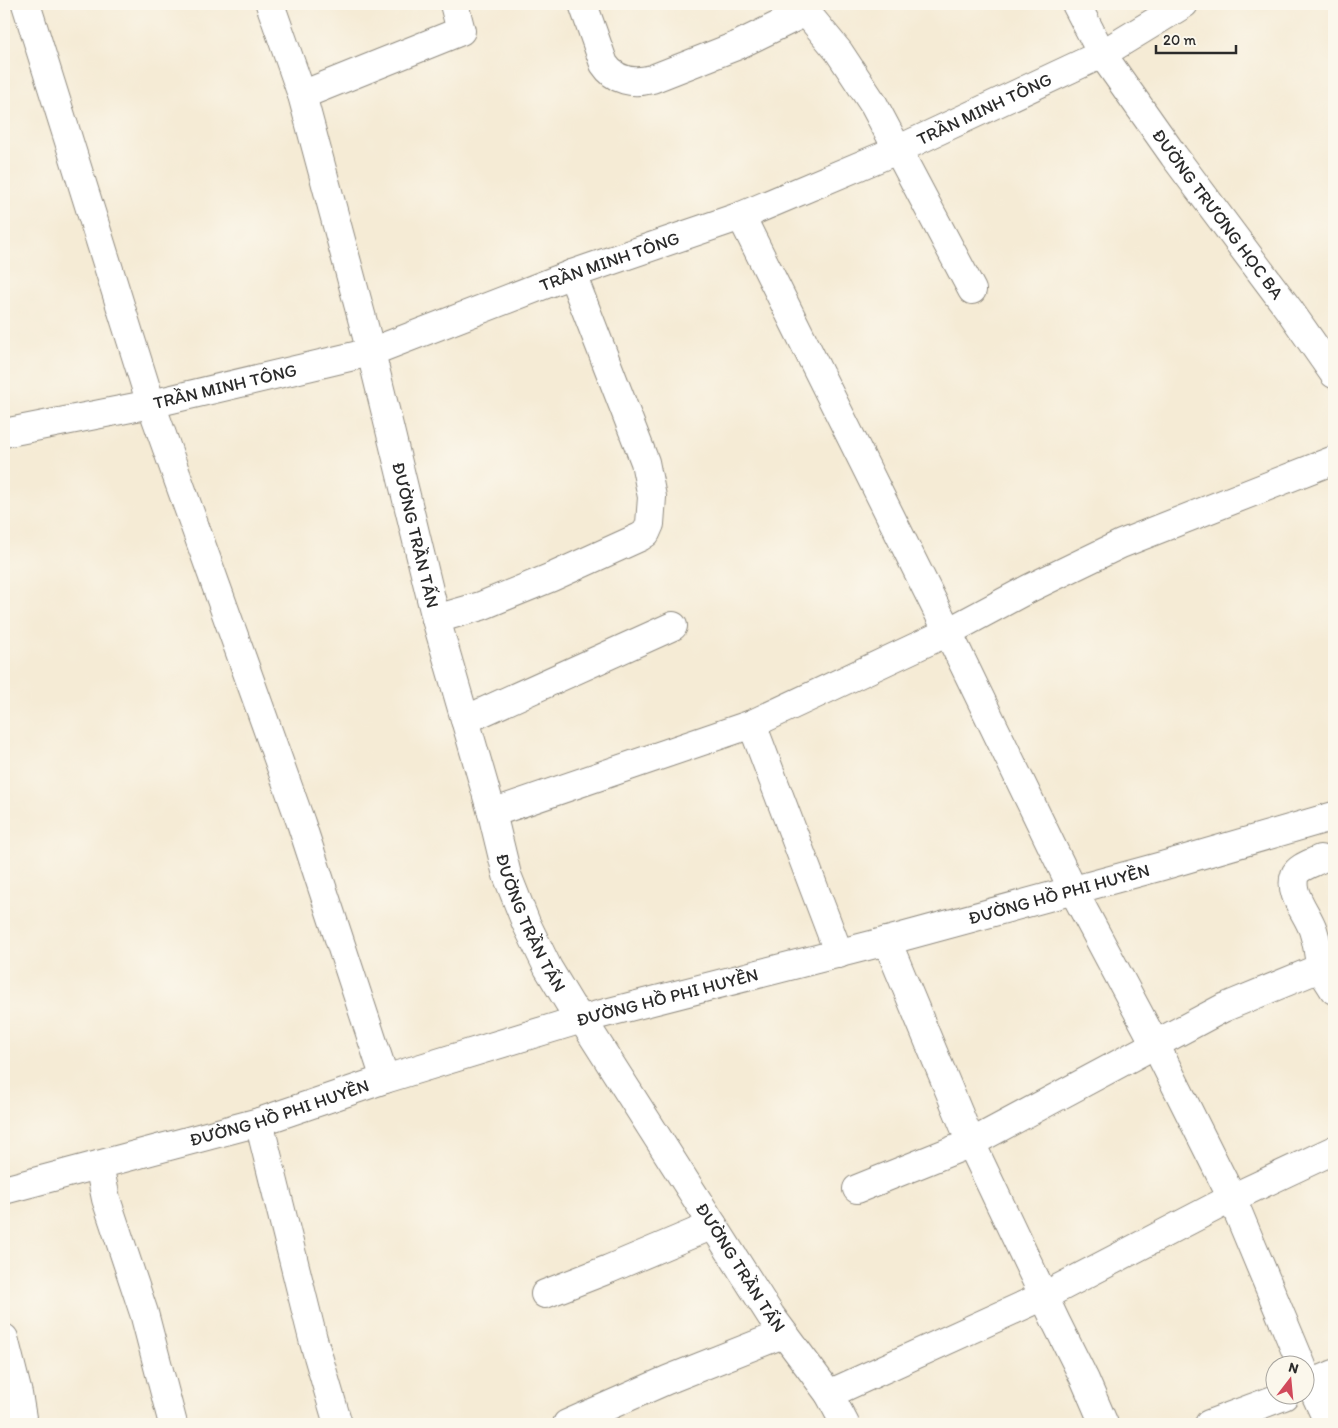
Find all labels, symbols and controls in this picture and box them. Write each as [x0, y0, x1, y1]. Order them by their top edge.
scale bar [1156, 22, 1236, 54]
text: 20 m [1163, 31, 1197, 49]
street label: TRẦN MINH TÔNG [913, 68, 1055, 150]
street label: ĐƯỜNG TRƯƠNG HỌC BA [1147, 125, 1289, 304]
street label: TRẦN MINH TÔNG [536, 227, 682, 297]
street label: TRẦN MINH TÔNG [151, 359, 299, 414]
street label: ĐƯỜNG TRẦN TẤN [387, 460, 444, 610]
street label: ĐƯỜNG TRẦN TẤN [491, 851, 571, 996]
street label: ĐƯỜNG HỒ PHI HUYỀN [966, 859, 1152, 929]
street label: ĐƯỜNG HỒ PHI HUYỀN [574, 963, 761, 1031]
street label: ĐƯỜNG HỒ PHI HUYỀN [187, 1074, 372, 1151]
street label: ĐƯỜNG TRẦN TẤN [691, 1199, 790, 1337]
north arrow [1266, 1356, 1316, 1406]
text: N [1287, 1359, 1300, 1377]

